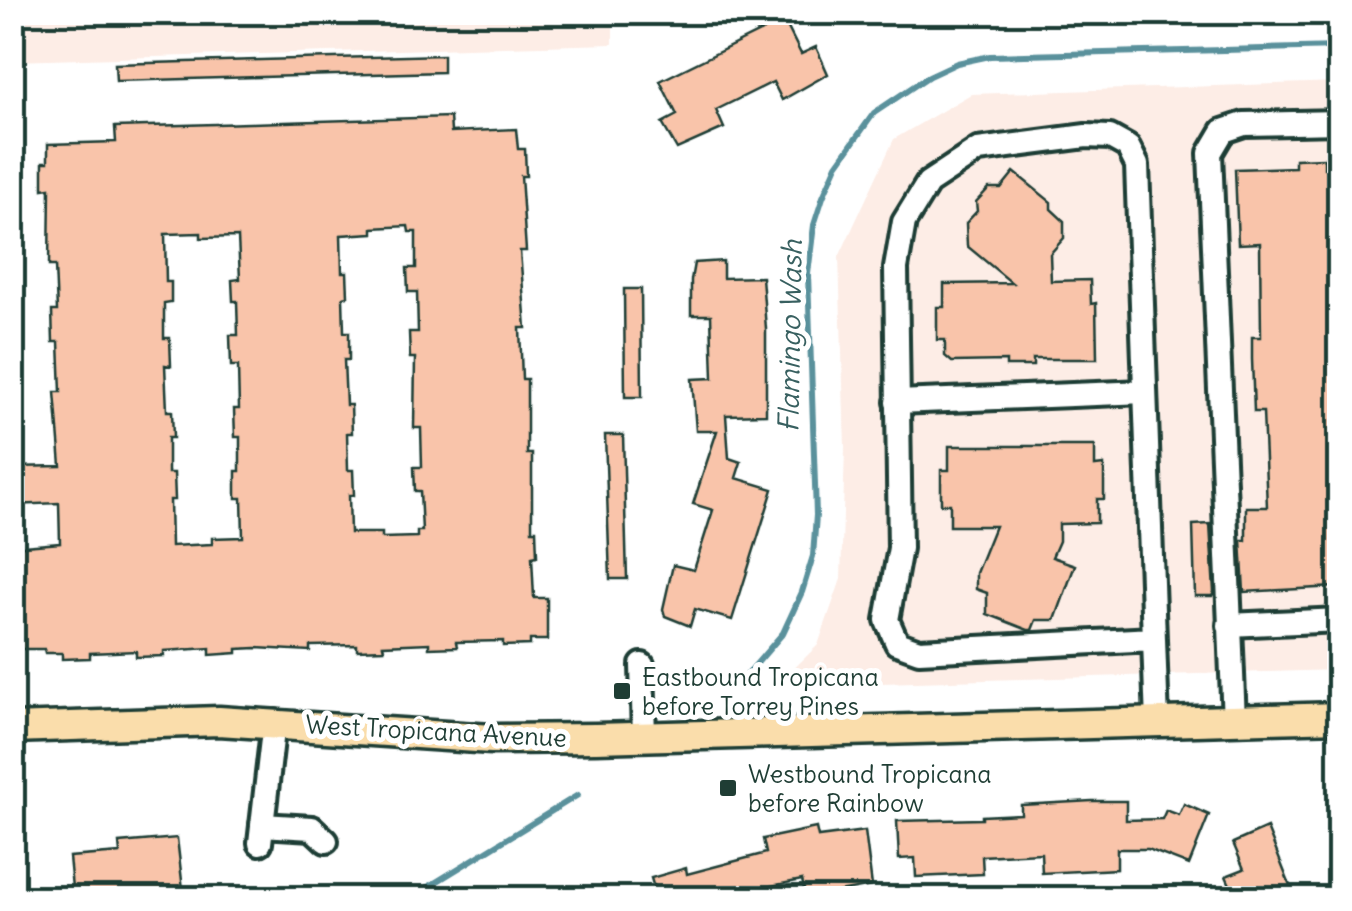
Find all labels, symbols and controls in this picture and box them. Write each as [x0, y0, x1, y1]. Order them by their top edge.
water label: Flamingo Wash [770, 239, 810, 433]
place label: Eastbound Tropicana before Torrey Pines [642, 661, 879, 722]
marker: Eastbound Tropicana before Torrey Pines [611, 680, 633, 702]
street label: West Tropicana Avenue [305, 708, 567, 754]
place label: Westbound Tropicana before Rainbow [748, 758, 991, 819]
marker: Westbound Tropicana before Rainbow [717, 777, 739, 799]

